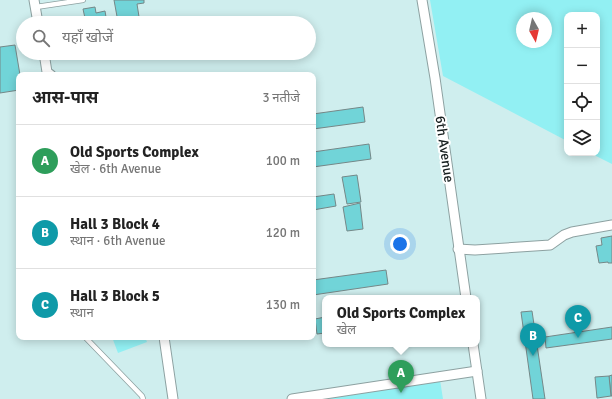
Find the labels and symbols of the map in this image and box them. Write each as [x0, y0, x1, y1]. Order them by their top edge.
north arrow [516, 12, 552, 48]
street label: 6th Avenue [431, 115, 458, 183]
your location [390, 234, 410, 254]
pin: C [565, 305, 591, 338]
pin: B [520, 323, 546, 356]
pin: A [388, 360, 414, 393]

